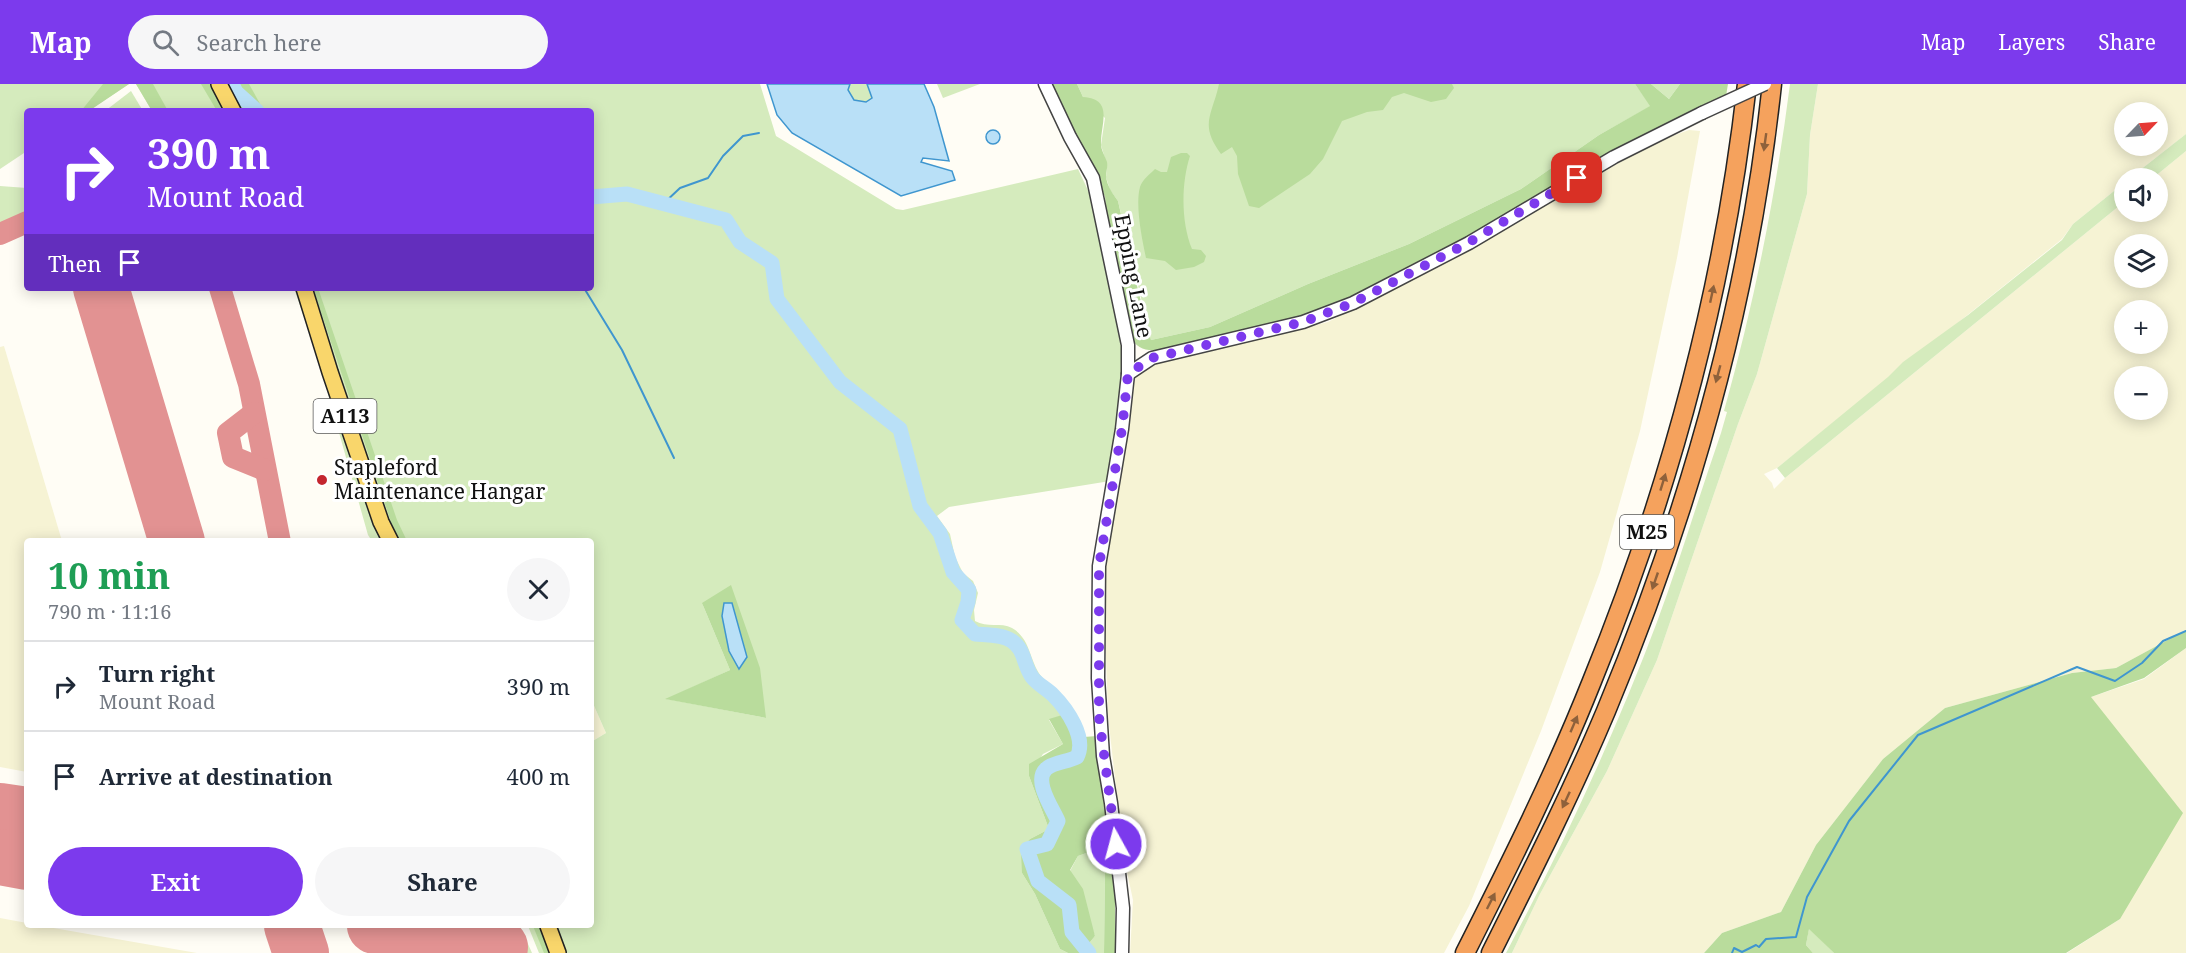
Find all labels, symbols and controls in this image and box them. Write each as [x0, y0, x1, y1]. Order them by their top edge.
search box [128, 15, 548, 69]
text: Map [30, 23, 92, 61]
icon: search [149, 26, 182, 59]
text: Search here [197, 27, 321, 57]
text: Map [1921, 28, 1965, 56]
text: Layers [1998, 28, 2065, 56]
text: Share [2098, 28, 2156, 56]
north arrow [2114, 102, 2168, 156]
map controls [2114, 102, 2168, 420]
text: 390 m [147, 124, 271, 181]
icon: right [48, 132, 126, 210]
one-way arrow [1761, 133, 1770, 152]
pin [1551, 152, 1602, 203]
icon: arrive [1560, 161, 1593, 194]
button: sound [2114, 168, 2168, 222]
text: Mount Road [147, 178, 304, 215]
street label: Epping Lane [1108, 211, 1160, 340]
button: layers [2114, 234, 2168, 288]
icon: arrive [113, 246, 146, 279]
text: Then [48, 248, 101, 278]
one-way arrow [1708, 285, 1718, 303]
button: + [2114, 300, 2168, 354]
one-way arrow [1713, 365, 1723, 383]
button: − [2114, 366, 2168, 420]
road number: A113 [314, 399, 376, 433]
place label: Stapleford Maintenance Hangar [334, 453, 545, 505]
marker: Stapleford Maintenance Hangar [315, 473, 329, 487]
one-way arrow [1659, 473, 1668, 491]
road number: M25 [1620, 515, 1674, 549]
text: 10 min [48, 551, 170, 600]
button: close [507, 558, 570, 621]
one-way arrow [1650, 572, 1660, 590]
text: 790 m · 11:16 [48, 598, 171, 625]
text: Turn right [99, 658, 215, 688]
icon: right [48, 670, 81, 703]
text: 390 m [507, 671, 570, 701]
text: Mount Road [99, 688, 215, 715]
one-way arrow [1569, 715, 1579, 733]
icon: arrive [48, 760, 81, 793]
text: Arrive at destination [99, 761, 333, 791]
text: 400 m [507, 761, 570, 791]
one-way arrow [1562, 792, 1571, 809]
position arrow [1084, 812, 1148, 876]
button: Exit [48, 847, 303, 916]
button: Share [315, 847, 570, 916]
one-way arrow [1486, 892, 1496, 909]

